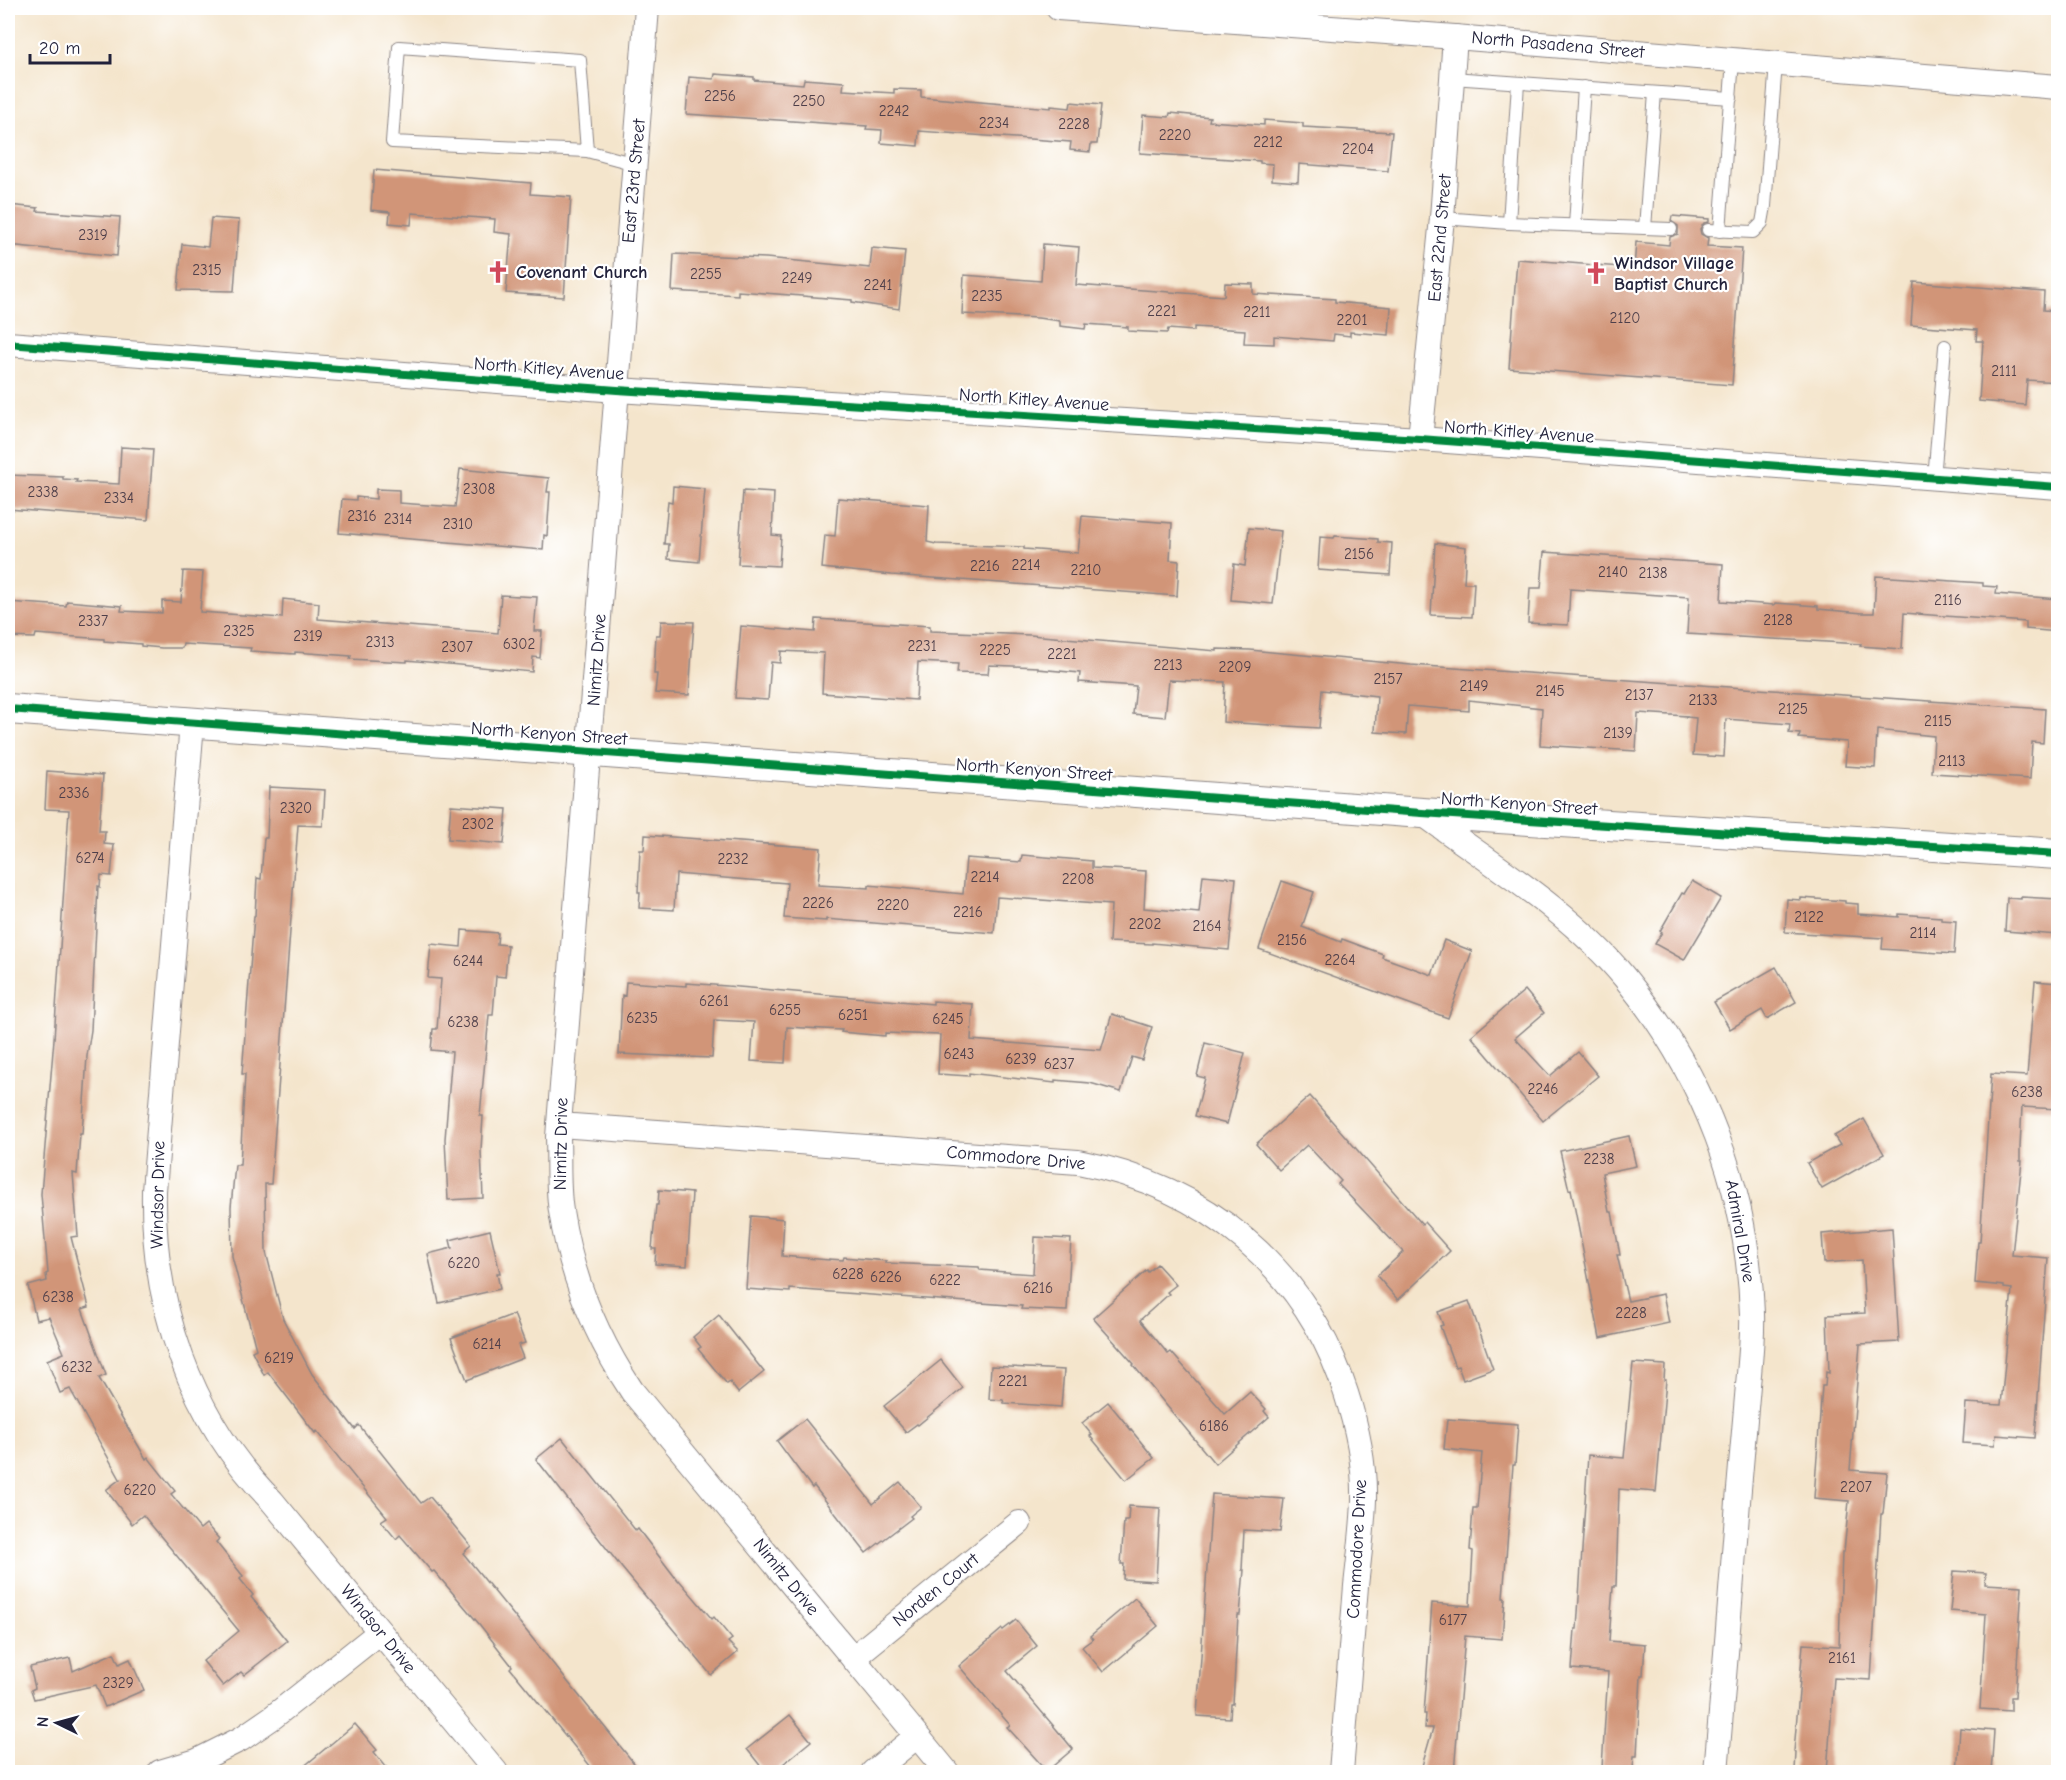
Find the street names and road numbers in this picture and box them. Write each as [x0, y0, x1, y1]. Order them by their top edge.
street label: North Pasadena Street [1471, 27, 1646, 63]
street label: East 23rd Street [618, 117, 650, 244]
street label: East 22nd Street [1424, 172, 1456, 303]
street label: North Kitley Avenue [473, 353, 625, 385]
street label: North Kitley Avenue [958, 384, 1110, 416]
street label: North Kitley Avenue [1443, 416, 1595, 448]
street label: Nimitz Drive [583, 613, 611, 707]
street label: North Kenyon Street [470, 718, 629, 750]
street label: North Kenyon Street [955, 754, 1114, 786]
street label: North Kenyon Street [1440, 788, 1599, 820]
street label: Nimitz Drive [550, 1098, 572, 1190]
street label: Windsor Drive [147, 1141, 169, 1249]
street label: Commodore Drive [946, 1141, 1086, 1175]
street label: Admiral Drive [1721, 1178, 1759, 1284]
street label: Commodore Drive [1343, 1479, 1371, 1619]
street label: Nimitz Drive [749, 1534, 823, 1620]
street label: Norden Court [889, 1548, 984, 1631]
street label: Windsor Drive [336, 1580, 420, 1678]

